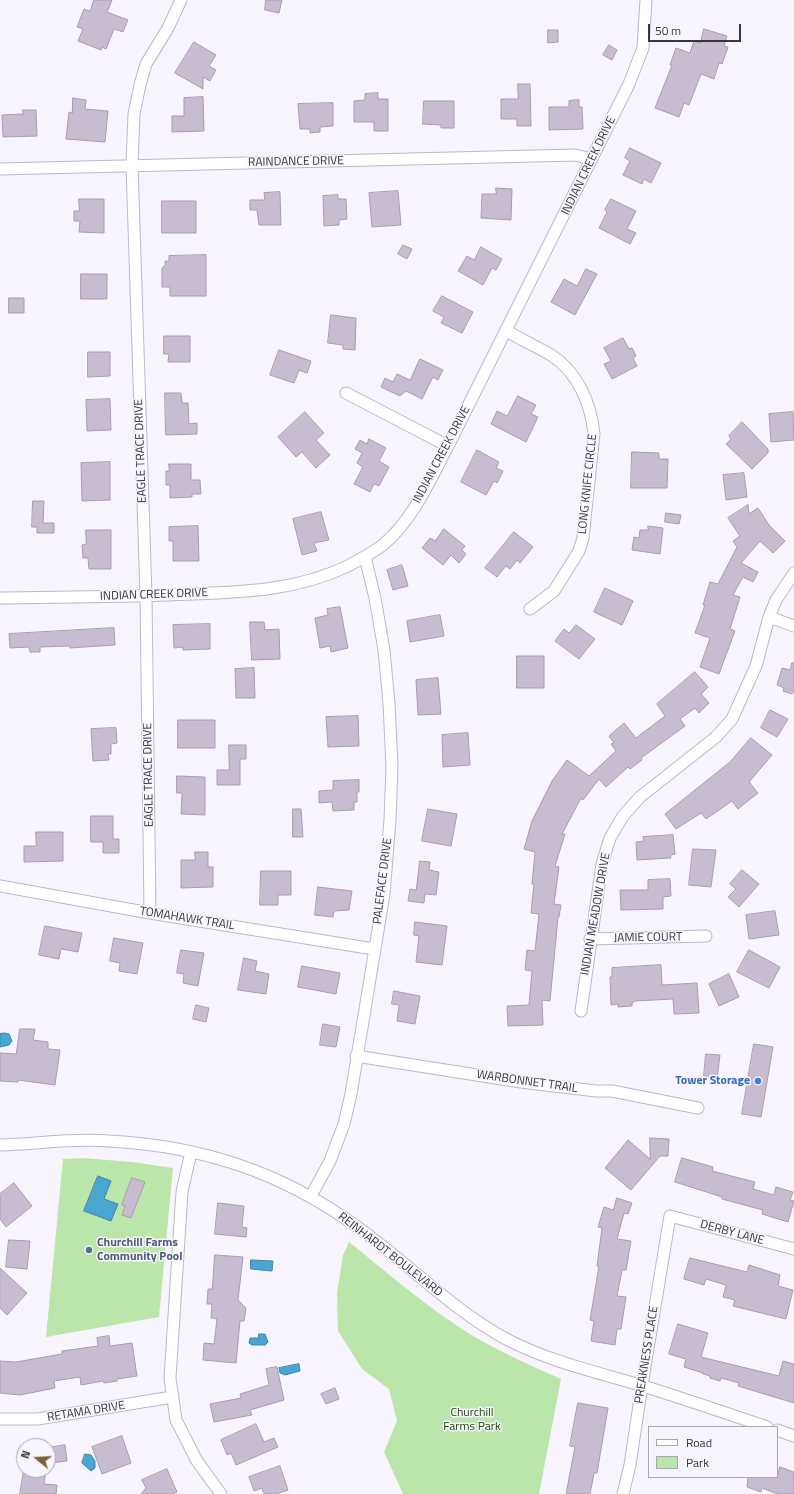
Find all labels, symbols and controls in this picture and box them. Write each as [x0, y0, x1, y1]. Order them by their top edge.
scale bar [650, 16, 743, 42]
text: 50 m [655, 21, 681, 40]
street label: INDIAN CREEK DRIVE [559, 114, 619, 218]
street label: RAINDANCE DRIVE [248, 154, 344, 170]
street label: EAGLE TRACE DRIVE [132, 399, 150, 503]
street label: INDIAN CREEK DRIVE [410, 404, 474, 506]
street label: LONG KNIFE CIRCLE [576, 433, 600, 535]
street label: INDIAN CREEK DRIVE [100, 586, 208, 604]
street label: EAGLE TRACE DRIVE [141, 723, 157, 827]
street label: PALEFACE DRIVE [371, 837, 395, 925]
street label: INDIAN MEADOW DRIVE [578, 852, 614, 976]
street label: TOMAHAWK TRAIL [139, 904, 235, 934]
street label: JAMIE COURT [614, 930, 682, 946]
street label: WARBONNET TRAIL [476, 1068, 578, 1096]
place label: Tower Storage [675, 1074, 750, 1088]
marker: Tower Storage [753, 1076, 763, 1086]
street label: REINHARDT BOULEVARD [335, 1210, 445, 1300]
street label: DERBY LANE [698, 1218, 766, 1248]
place label: Churchill Farms Community Pool [97, 1236, 182, 1264]
marker: Churchill Farms Community Pool [84, 1245, 94, 1255]
street label: PREAKNESS PLACE [632, 1305, 662, 1405]
street label: RETAMA DRIVE [46, 1399, 126, 1425]
park label: Churchill Farms Park [443, 1406, 501, 1434]
legend [648, 1426, 778, 1478]
text: Road [686, 1433, 712, 1452]
north arrow [16, 1438, 56, 1478]
text: N [17, 1449, 34, 1461]
text: Park [686, 1453, 709, 1472]

